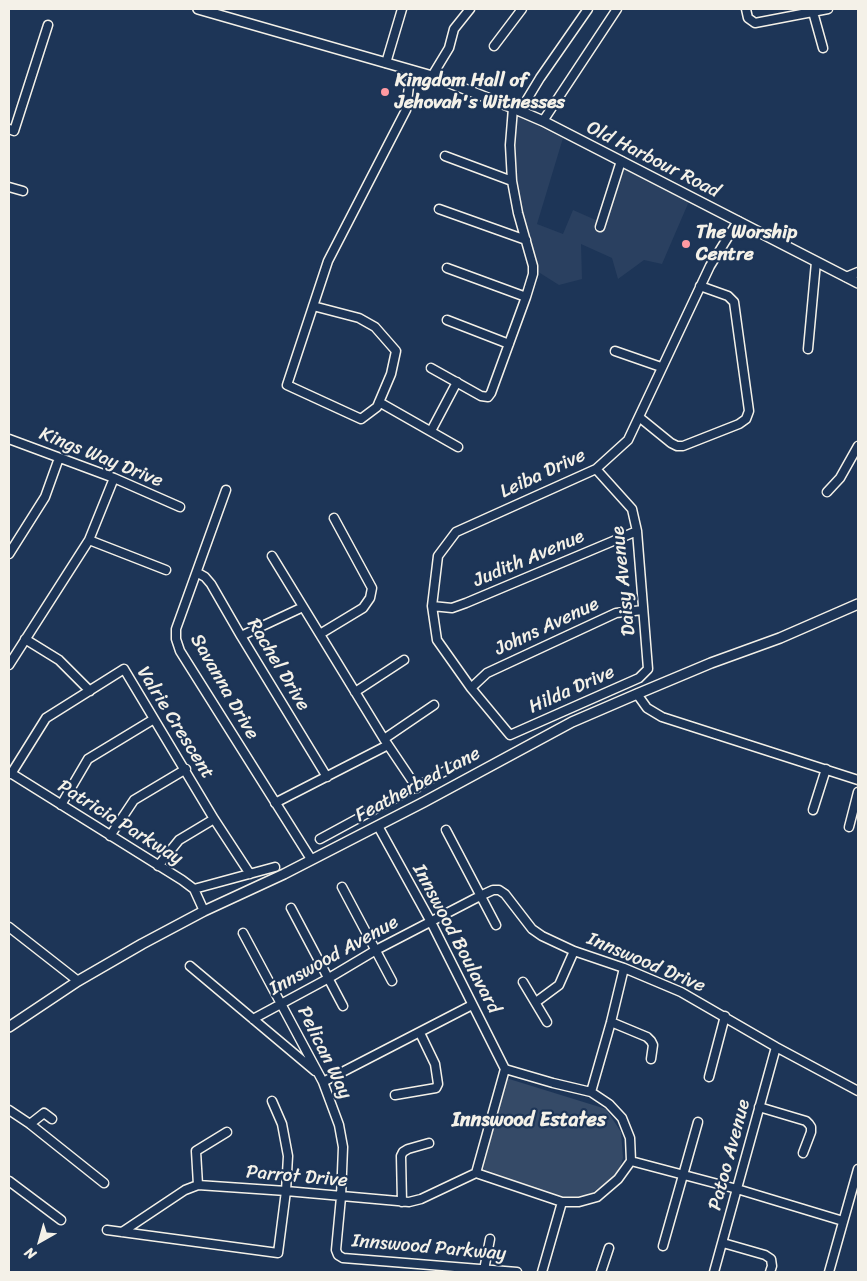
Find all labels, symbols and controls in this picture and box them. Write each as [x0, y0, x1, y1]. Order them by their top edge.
place label: Kingdom Hall of Jehovah's Witnesses [395, 70, 565, 114]
marker: Kingdom Hall of Jehovah's Witnesses [379, 86, 391, 98]
street label: Old Harbour Road [582, 116, 724, 204]
place label: The Worship Centre [696, 222, 797, 266]
marker: The Worship Centre [680, 238, 692, 250]
street label: Kings Way Drive [36, 423, 166, 493]
street label: Leiba Drive [497, 444, 589, 504]
street label: Judith Avenue [470, 525, 588, 593]
street label: Daisy Avenue [607, 525, 641, 637]
street label: Johns Avenue [491, 593, 603, 661]
street label: Rachel Drive [242, 615, 314, 715]
street label: Savanna Drive [185, 630, 263, 744]
street label: Hilda Drive [526, 661, 618, 719]
street label: Valrie Crescent [131, 663, 219, 783]
street label: Featherbed Lane [352, 742, 484, 828]
street label: Patricia Parkway [53, 775, 187, 871]
street label: Innswood Boulavard [407, 860, 505, 1018]
street label: Innswood Avenue [266, 911, 402, 1001]
street label: Innswood Drive [583, 928, 709, 998]
street label: Pelican Way [292, 1003, 356, 1103]
street label: Patoo Avenue [704, 1097, 756, 1213]
district label: Innswood Estates [452, 1109, 606, 1133]
street label: Parrot Drive [245, 1161, 349, 1193]
north arrow [15, 1216, 65, 1266]
street label: Innswood Parkway [351, 1230, 507, 1266]
text: N [19, 1240, 42, 1266]

